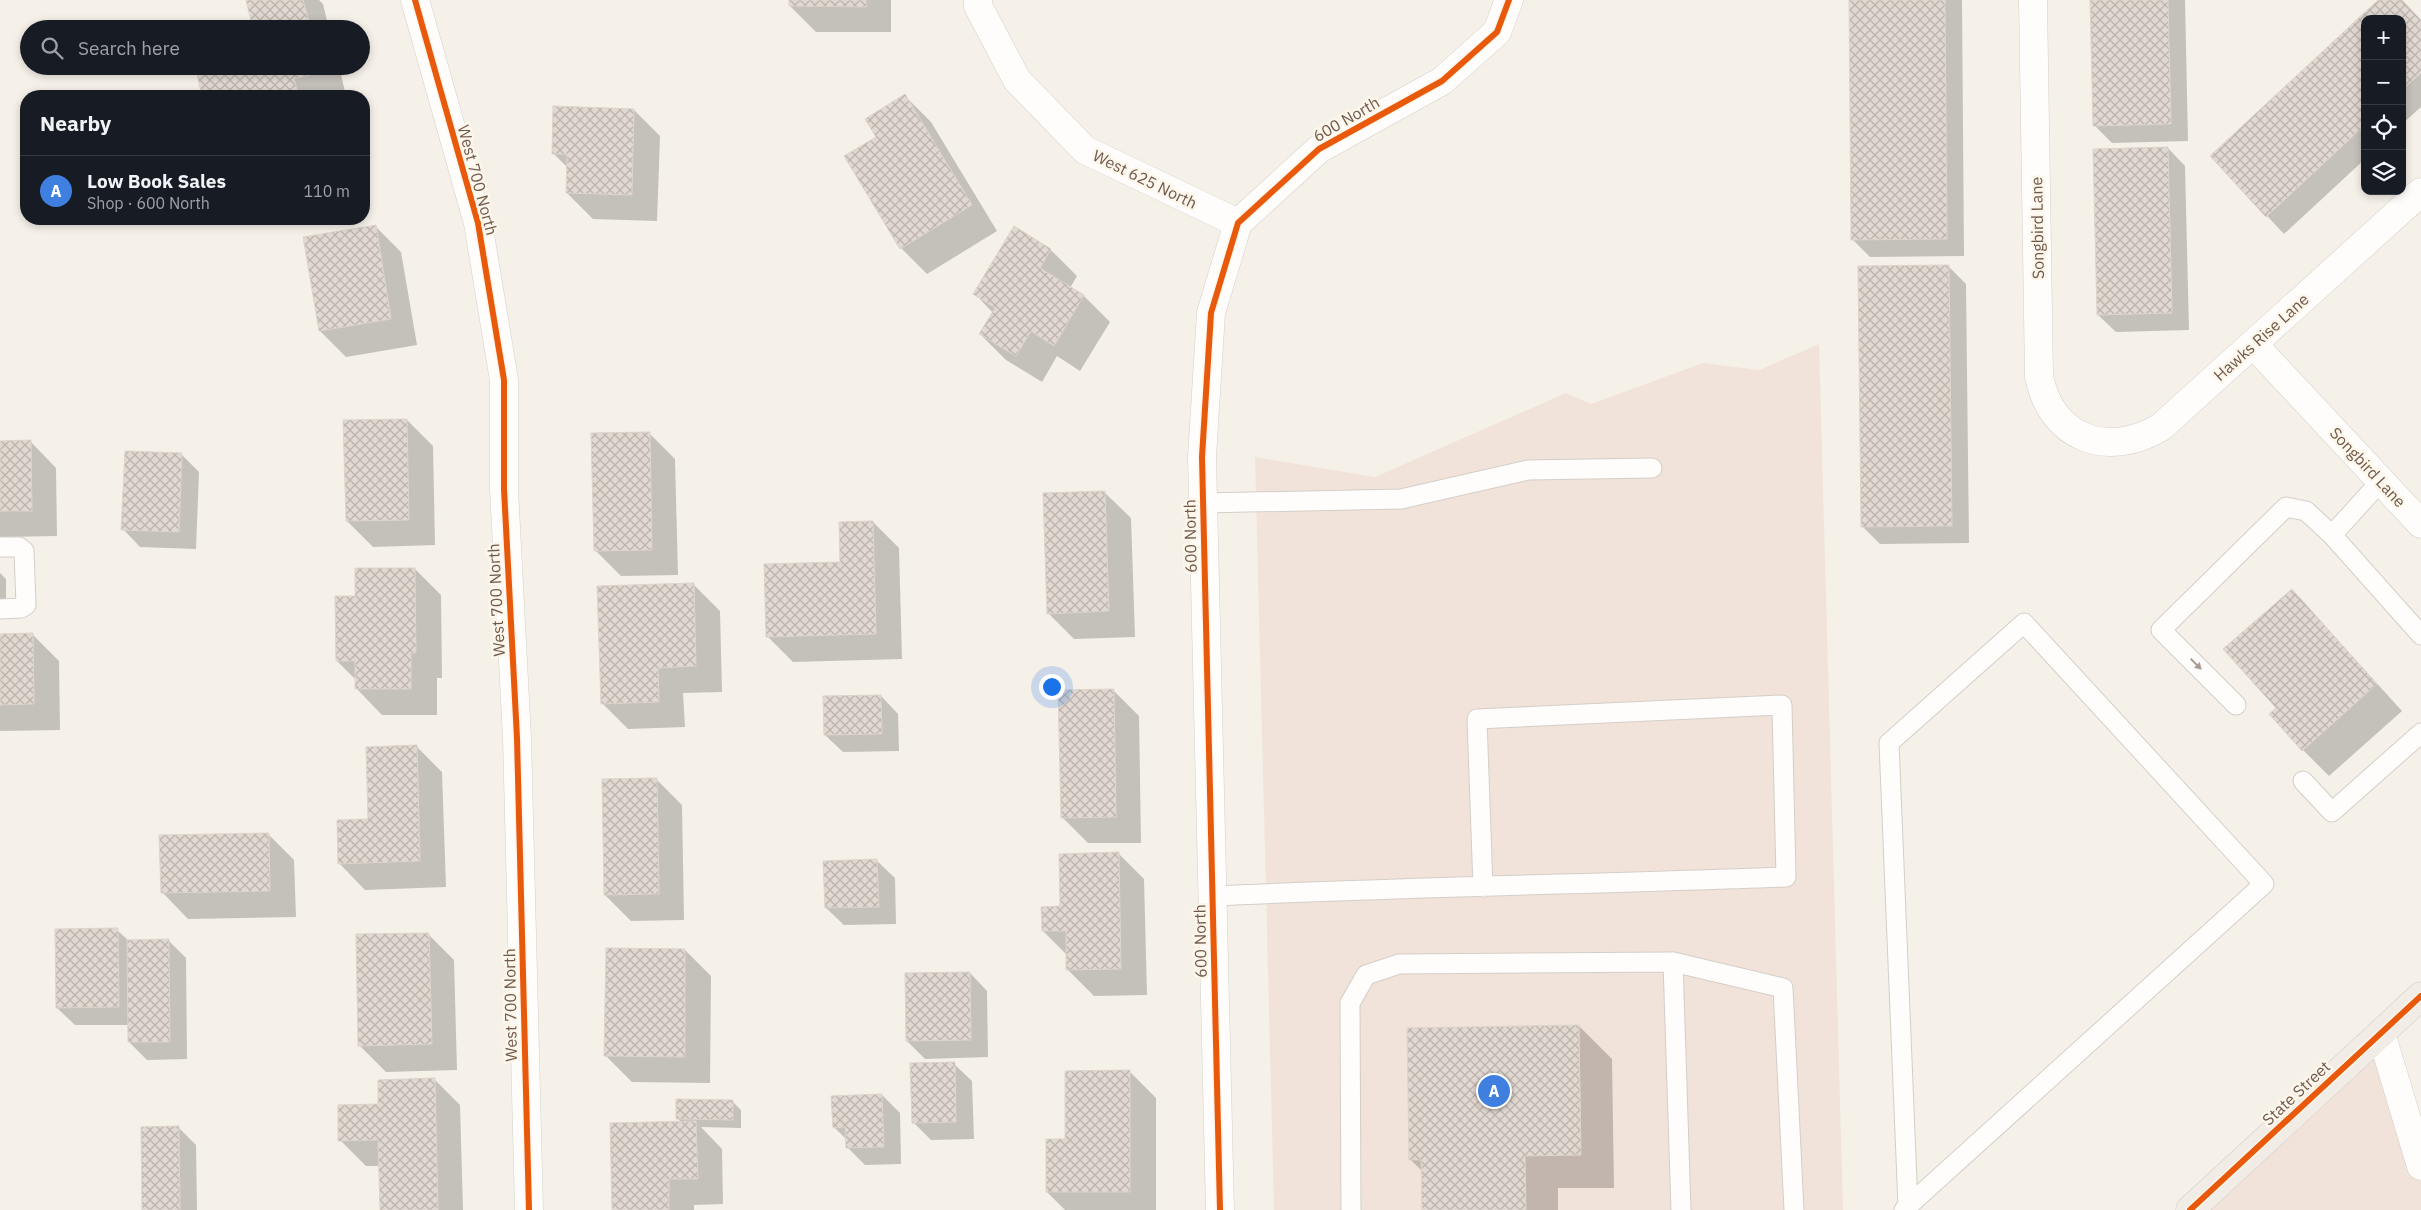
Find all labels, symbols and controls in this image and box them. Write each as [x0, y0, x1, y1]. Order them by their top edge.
map controls [2361, 15, 2406, 195]
button: + [2361, 15, 2406, 60]
search box [20, 20, 370, 75]
icon: search [38, 34, 66, 62]
text: Search here [78, 36, 180, 60]
button: − [2361, 60, 2406, 105]
street label: 600 North [1309, 92, 1383, 146]
button: locate [2361, 105, 2406, 150]
text: Nearby [40, 109, 111, 137]
street label: West 700 North [454, 123, 502, 237]
street label: West 625 North [1090, 145, 1200, 213]
button: layers [2361, 150, 2406, 195]
text: Low Book Sales [87, 169, 226, 193]
street label: Songbird Lane [2026, 176, 2048, 279]
text: A [51, 181, 61, 201]
text: 110 m [303, 181, 350, 201]
text: Shop · 600 North [87, 193, 210, 213]
street label: Hawks Rise Lane [2209, 289, 2313, 385]
street label: Songbird Lane [2326, 423, 2410, 511]
street label: 600 North [1179, 499, 1201, 573]
street label: West 700 North [483, 543, 509, 657]
one-way arrow [2190, 658, 2202, 670]
your location [1039, 674, 1065, 700]
street label: 600 North [1189, 904, 1211, 978]
street label: West 700 North [499, 948, 521, 1062]
street label: State Street [2258, 1057, 2334, 1129]
pin: A [1478, 1072, 1510, 1110]

